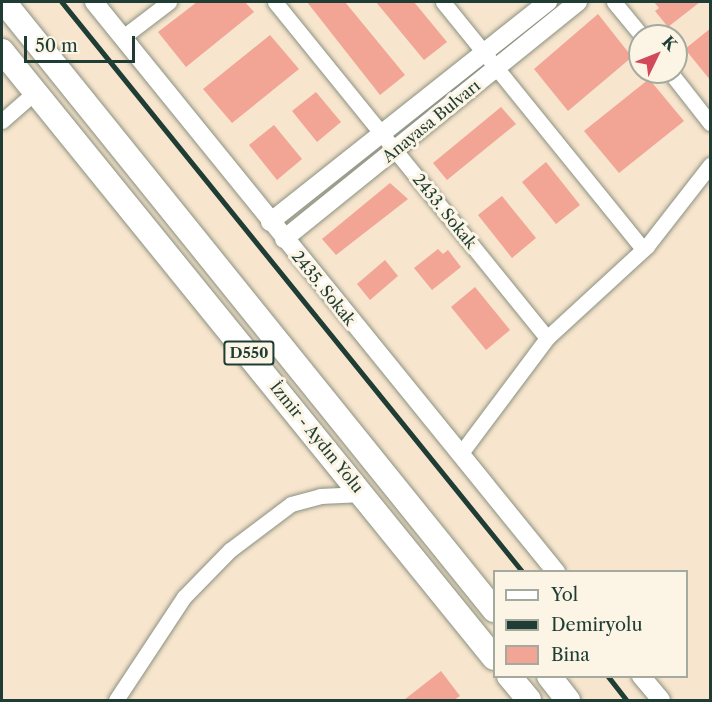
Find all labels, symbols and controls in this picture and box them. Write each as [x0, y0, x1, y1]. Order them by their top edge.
scale bar [27, 24, 138, 62]
north arrow [628, 24, 688, 84]
text: K [658, 32, 681, 55]
text: 50 m [35, 35, 78, 57]
street label: Anayasa Bulvarı [378, 76, 484, 166]
street label: 2433. Sokak [409, 170, 481, 252]
street label: 2435. Sokak [288, 247, 360, 329]
road number: D550 [222, 341, 276, 365]
street label: İzmir - Aydın Yolu [266, 377, 368, 497]
legend [493, 570, 688, 678]
text: Yol [551, 584, 578, 606]
text: Demiryolu [551, 614, 643, 636]
text: Bina [551, 644, 590, 666]

